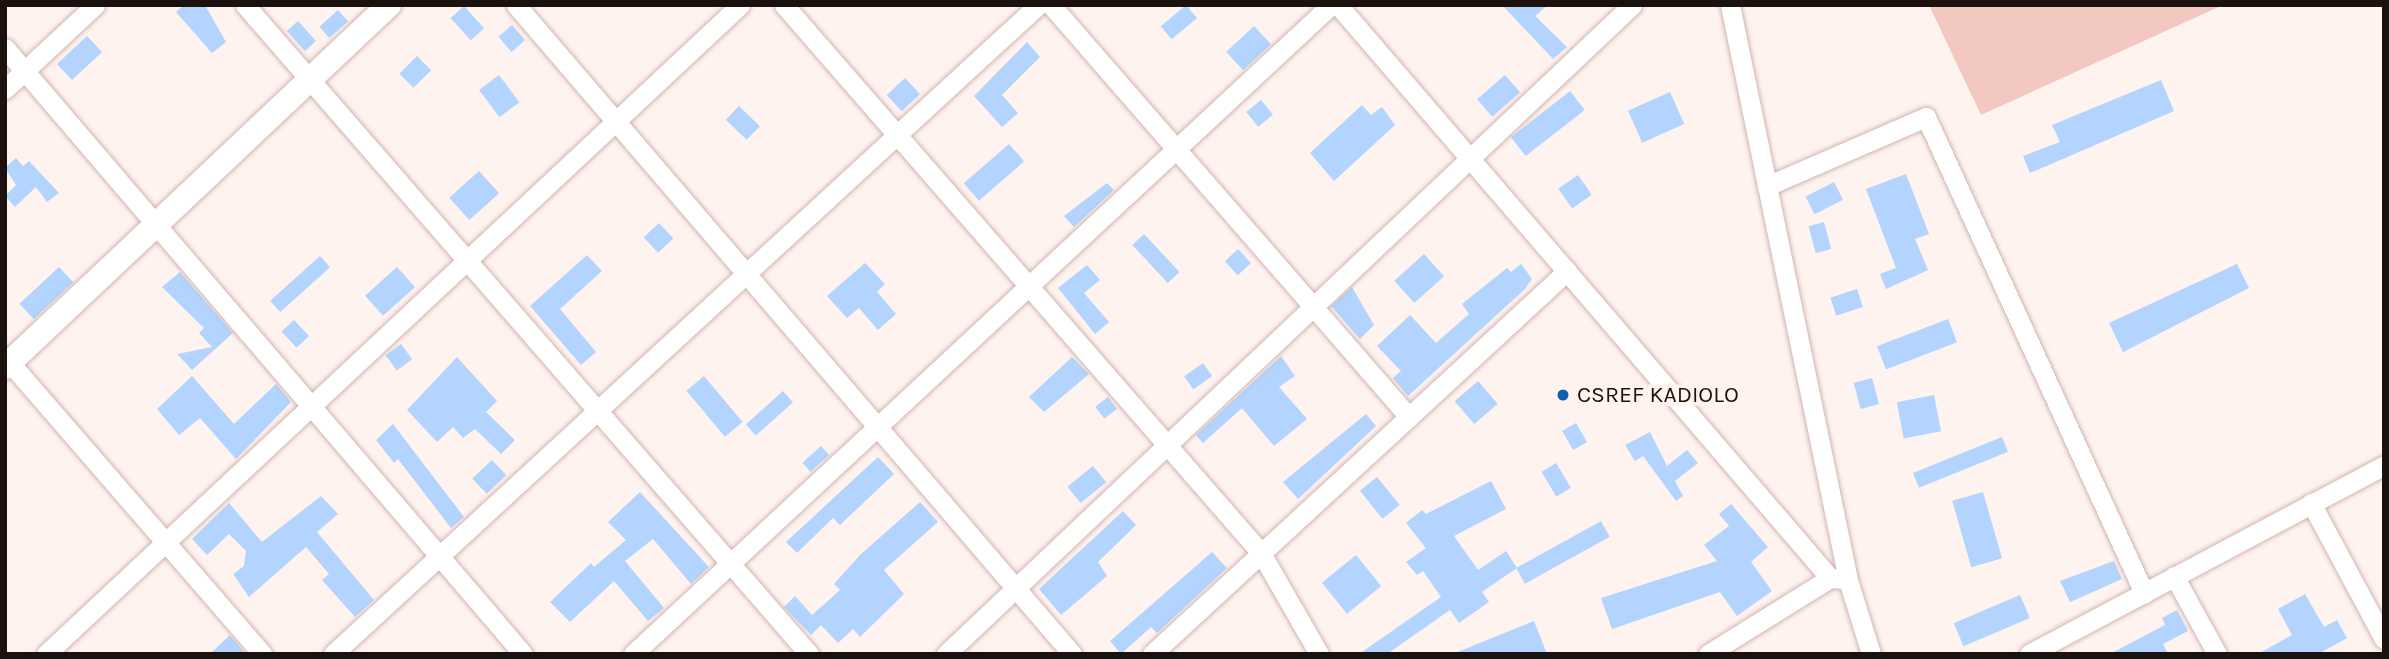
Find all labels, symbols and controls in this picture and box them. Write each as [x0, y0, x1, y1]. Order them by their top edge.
place label: CSREF KADIOLO [1577, 381, 1739, 409]
marker: CSREF KADIOLO [1555, 387, 1571, 403]

